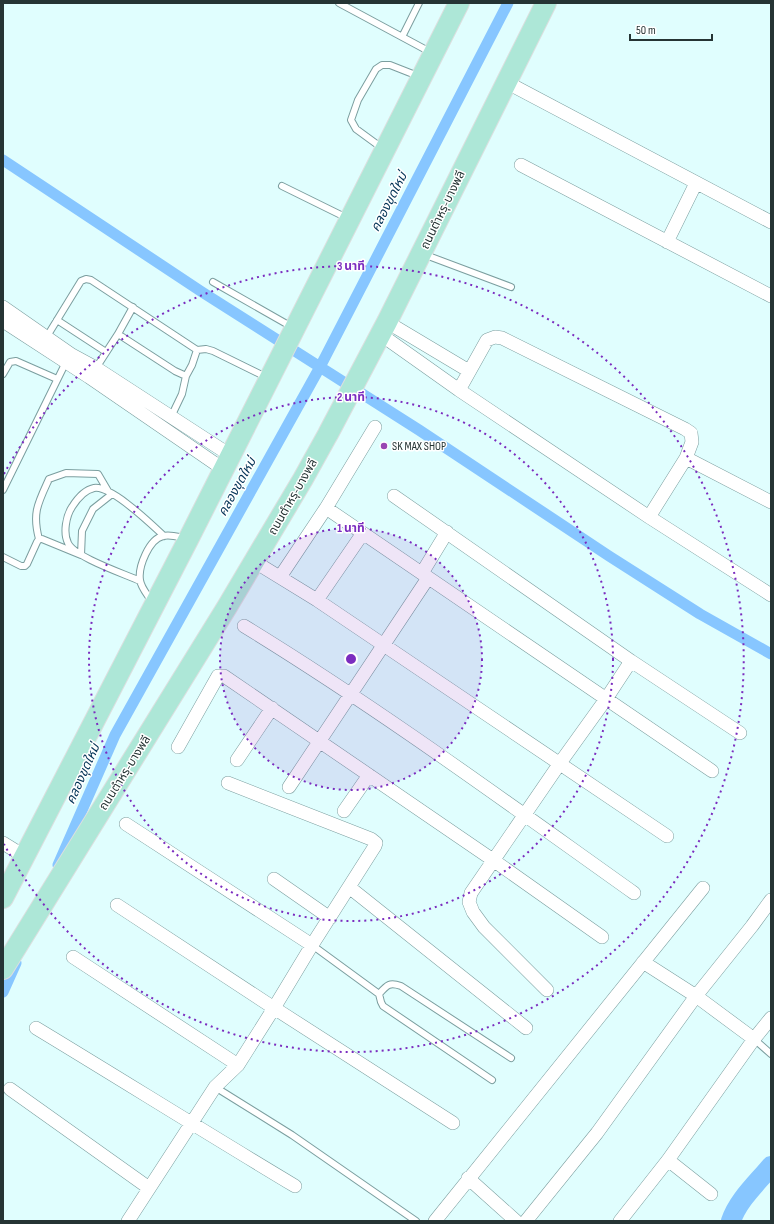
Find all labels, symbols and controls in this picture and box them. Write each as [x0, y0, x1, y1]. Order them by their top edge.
scale bar [630, 16, 712, 42]
text: 50 m [636, 23, 656, 38]
water label: คลองขุดใหม่ [367, 168, 412, 234]
street label: ถนนตำหรุ-บางพลี [418, 168, 468, 252]
text: 3 นาที [337, 259, 365, 274]
text: 2 นาที [337, 390, 365, 405]
place label: SK MAX SHOP [392, 439, 446, 454]
marker: SK MAX SHOP [379, 441, 389, 451]
water label: คลองขุดใหม่ [214, 453, 261, 519]
street label: ถนนตำหรุ-บางพลี [265, 456, 321, 538]
text: 1 นาที [337, 521, 365, 536]
centre of rings [344, 652, 358, 666]
street label: ถนนตำหรุ-บางพลี [96, 733, 154, 813]
water label: คลองขุดใหม่ [63, 739, 104, 807]

